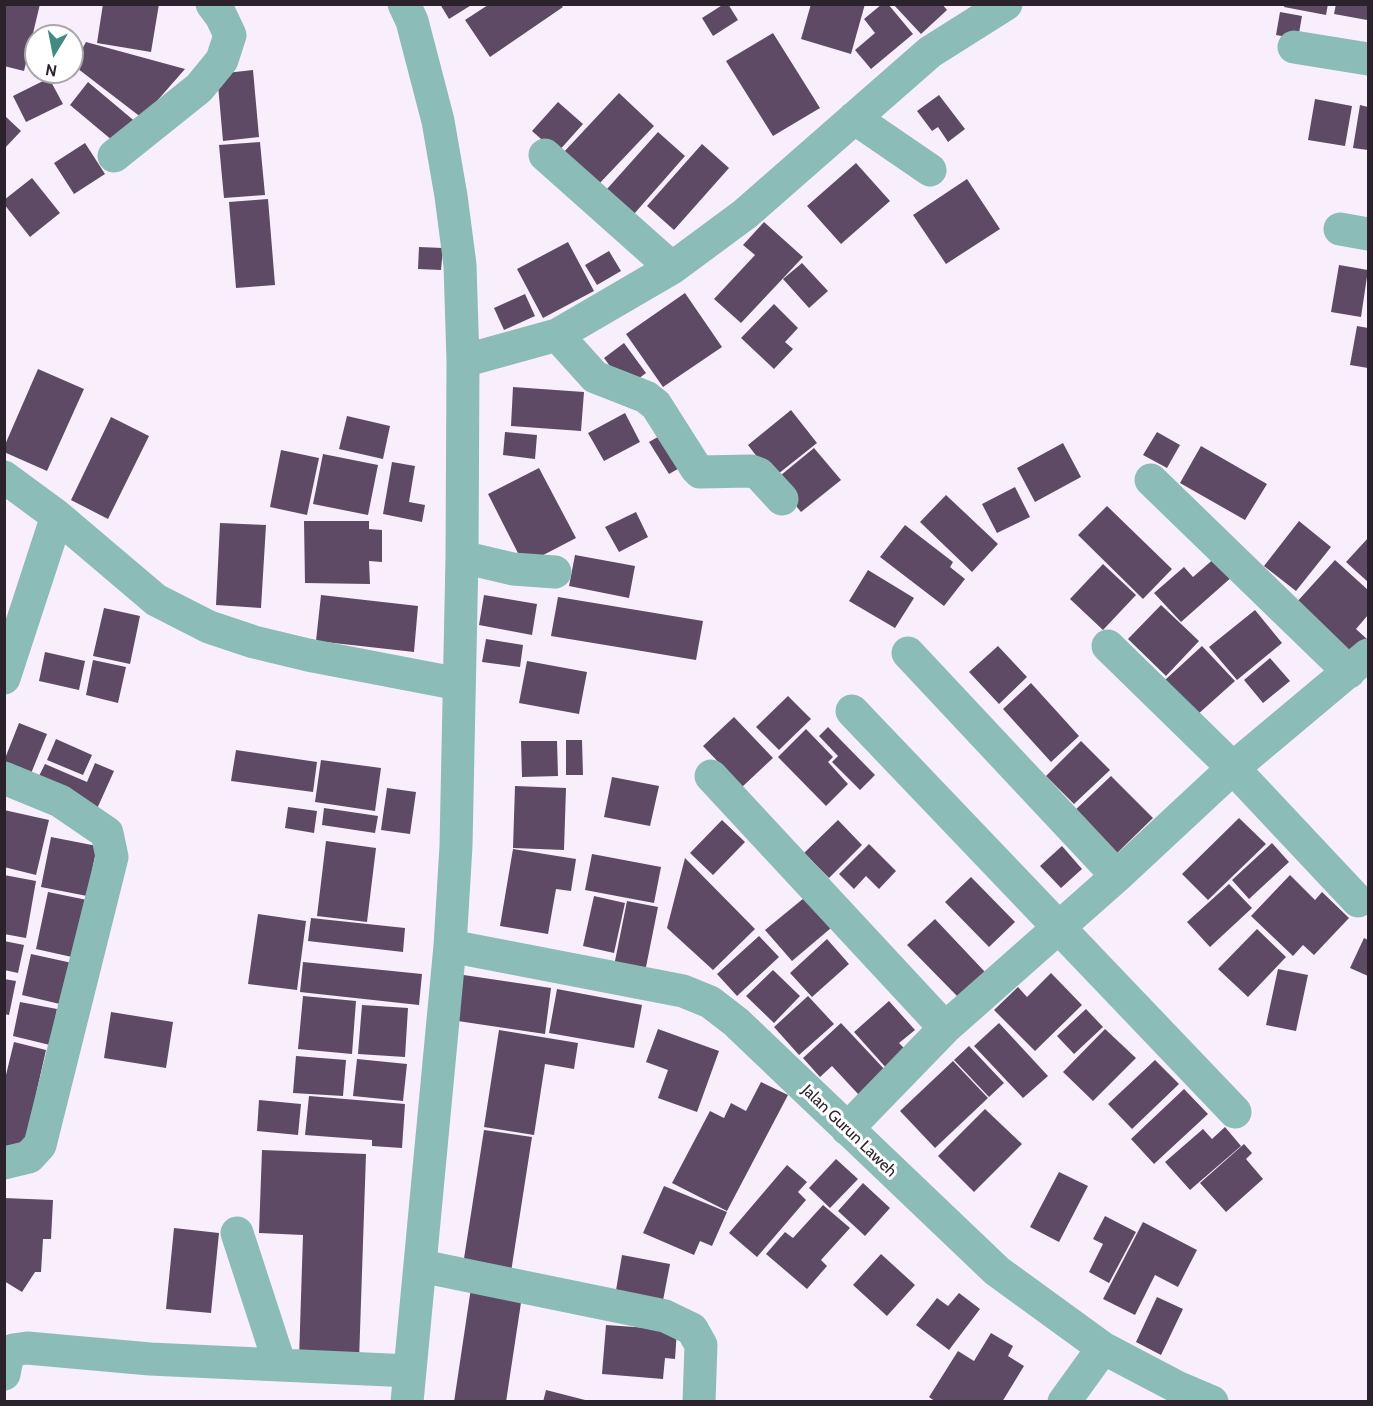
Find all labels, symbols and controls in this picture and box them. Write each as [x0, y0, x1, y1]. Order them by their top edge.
north arrow [24, 24, 84, 84]
text: N [44, 60, 58, 81]
street label: Jalan Gurun Laweh [798, 1081, 900, 1181]

